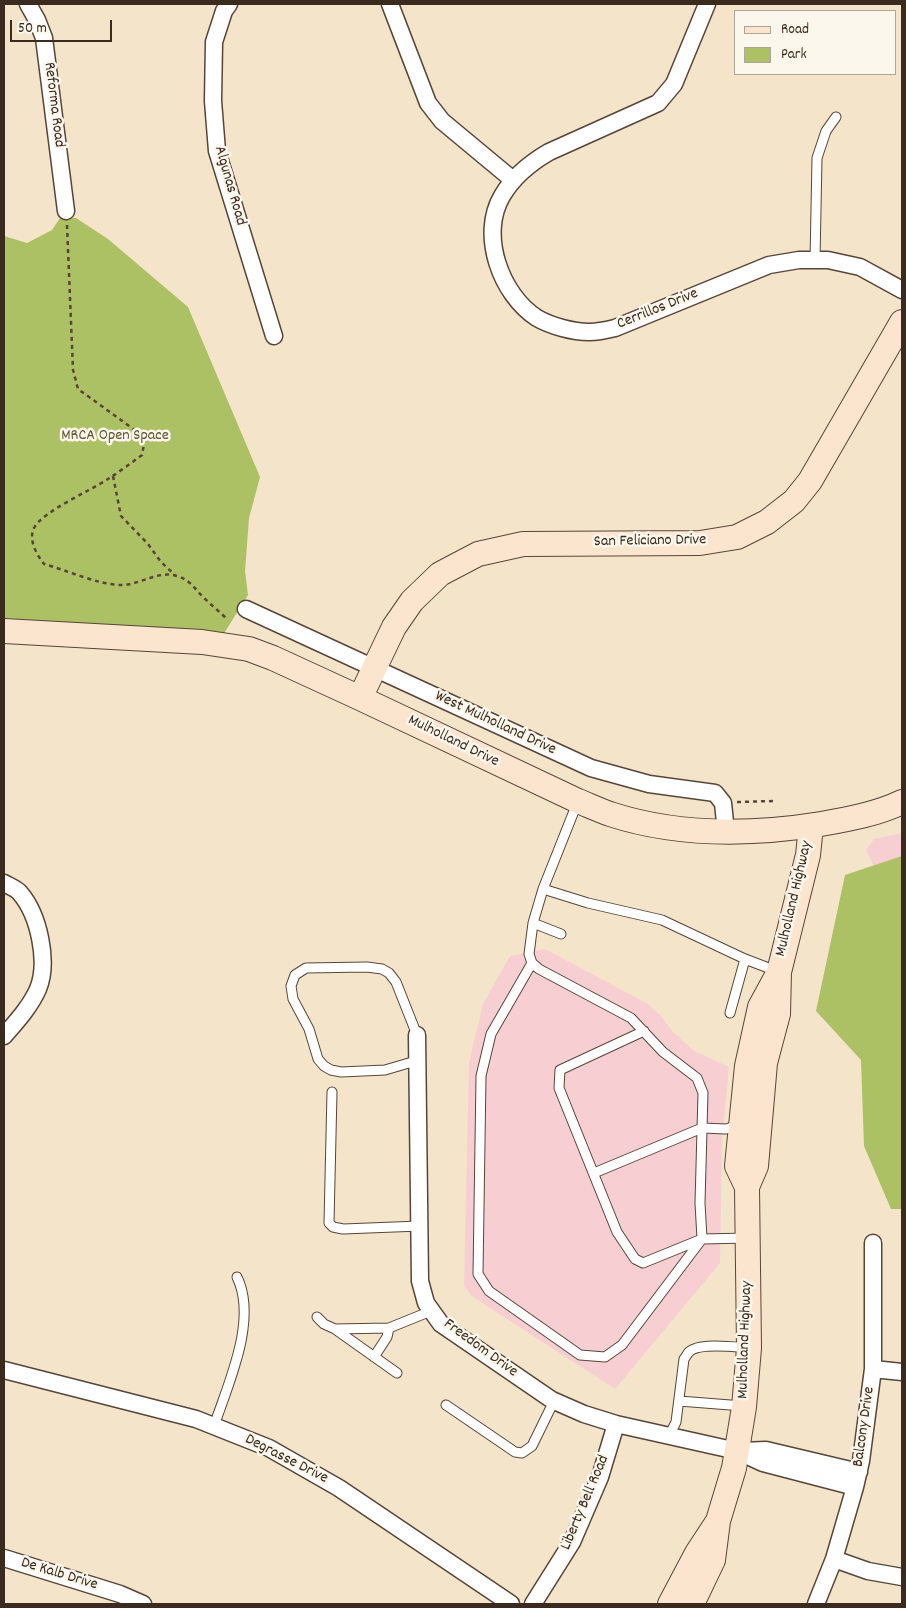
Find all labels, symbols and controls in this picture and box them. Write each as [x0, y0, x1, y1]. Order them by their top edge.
scale bar [12, 10, 115, 42]
legend [734, 10, 896, 75]
text: 50 m [18, 18, 47, 40]
text: Road [781, 19, 809, 41]
text: Park [781, 44, 807, 66]
street label: Reforma Road [38, 61, 68, 149]
street label: Algunas Road [209, 144, 249, 228]
street label: Cerrillos Drive [615, 285, 701, 335]
park label: MRCA Open Space [61, 427, 169, 447]
street label: San Feliciano Drive [594, 531, 706, 553]
street label: West Mulholland Drive [431, 687, 559, 761]
street label: Mulholland Drive [404, 712, 502, 772]
street label: Mulholland Highway [772, 839, 818, 959]
street label: Mulholland Highway [734, 1281, 758, 1399]
street label: Freedom Drive [439, 1316, 521, 1382]
street label: Balcony Drive [850, 1386, 880, 1468]
street label: Degrasse Drive [241, 1431, 331, 1489]
street label: Liberty Bell Road [557, 1453, 615, 1553]
street label: De Kalb Drive [18, 1554, 100, 1596]

